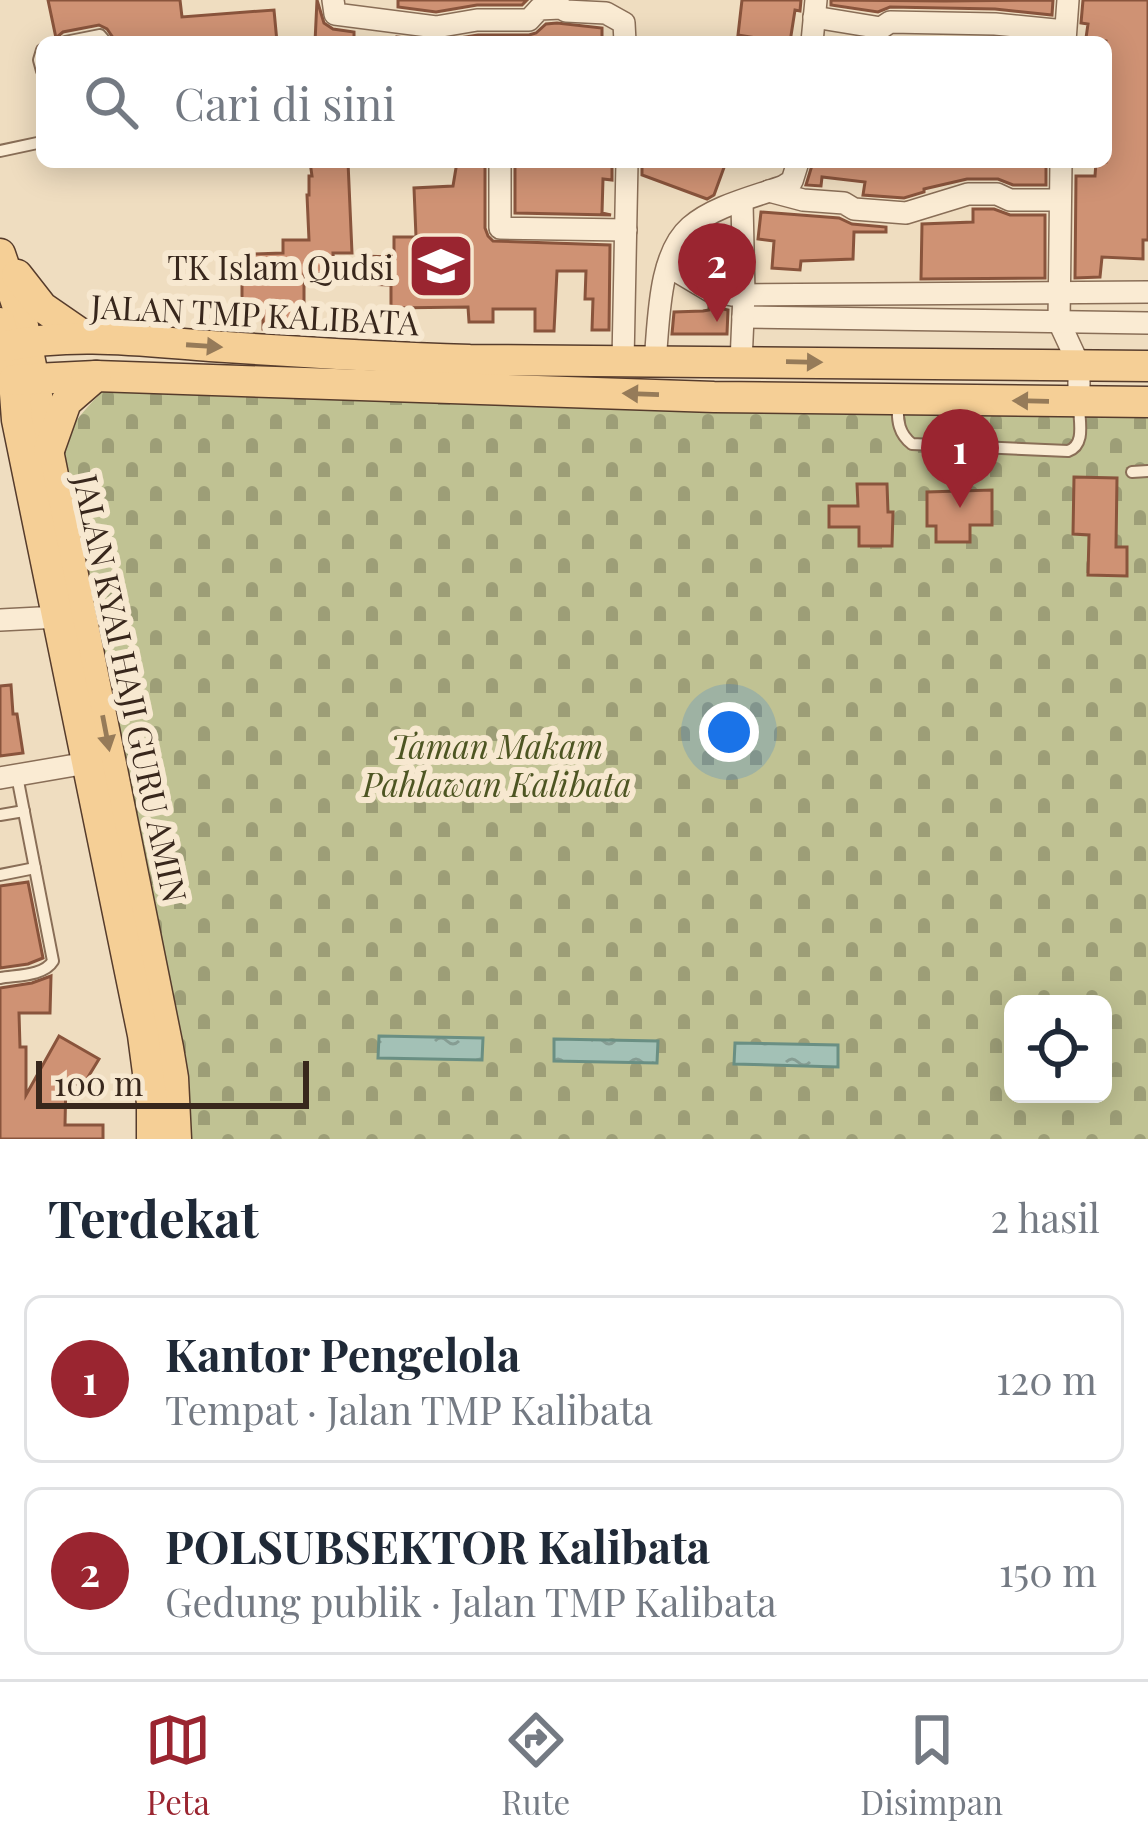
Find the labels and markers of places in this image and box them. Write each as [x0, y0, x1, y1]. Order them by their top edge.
pin: 2 [678, 223, 756, 322]
school or university icon: TK Islam Qudsi [406, 231, 476, 301]
place label: TK Islam Qudsi [167, 244, 394, 288]
pin: 1 [921, 409, 999, 508]

